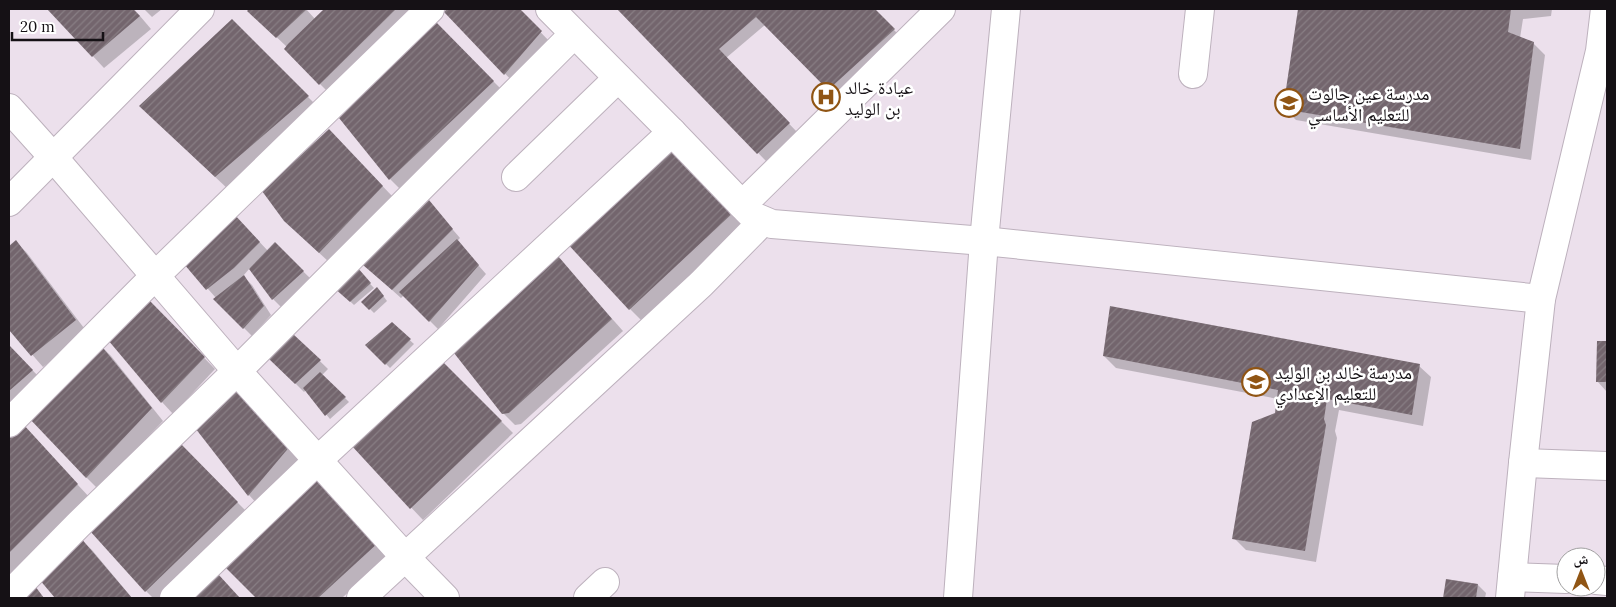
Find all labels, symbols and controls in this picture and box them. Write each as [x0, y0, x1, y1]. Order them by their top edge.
scale bar [12, 10, 104, 42]
text: 20 m [20, 17, 55, 36]
place label: عيادة خالد بن الوليد [845, 76, 913, 120]
hospital icon: عيادة خالد بن الوليد [811, 82, 841, 112]
place label: مدرسة عين جالوت للتعليم الأساسي [1308, 82, 1429, 129]
school or university icon: مدرسة عين جالوت للتعليم الأساسي [1274, 88, 1304, 118]
place label: مدرسة خالد بن الوليد للتعليم الإعدادي [1275, 361, 1412, 408]
school or university icon: مدرسة خالد بن الوليد للتعليم الإعدادي [1241, 367, 1271, 397]
north arrow [1556, 547, 1606, 597]
text: ش [1574, 550, 1589, 568]

